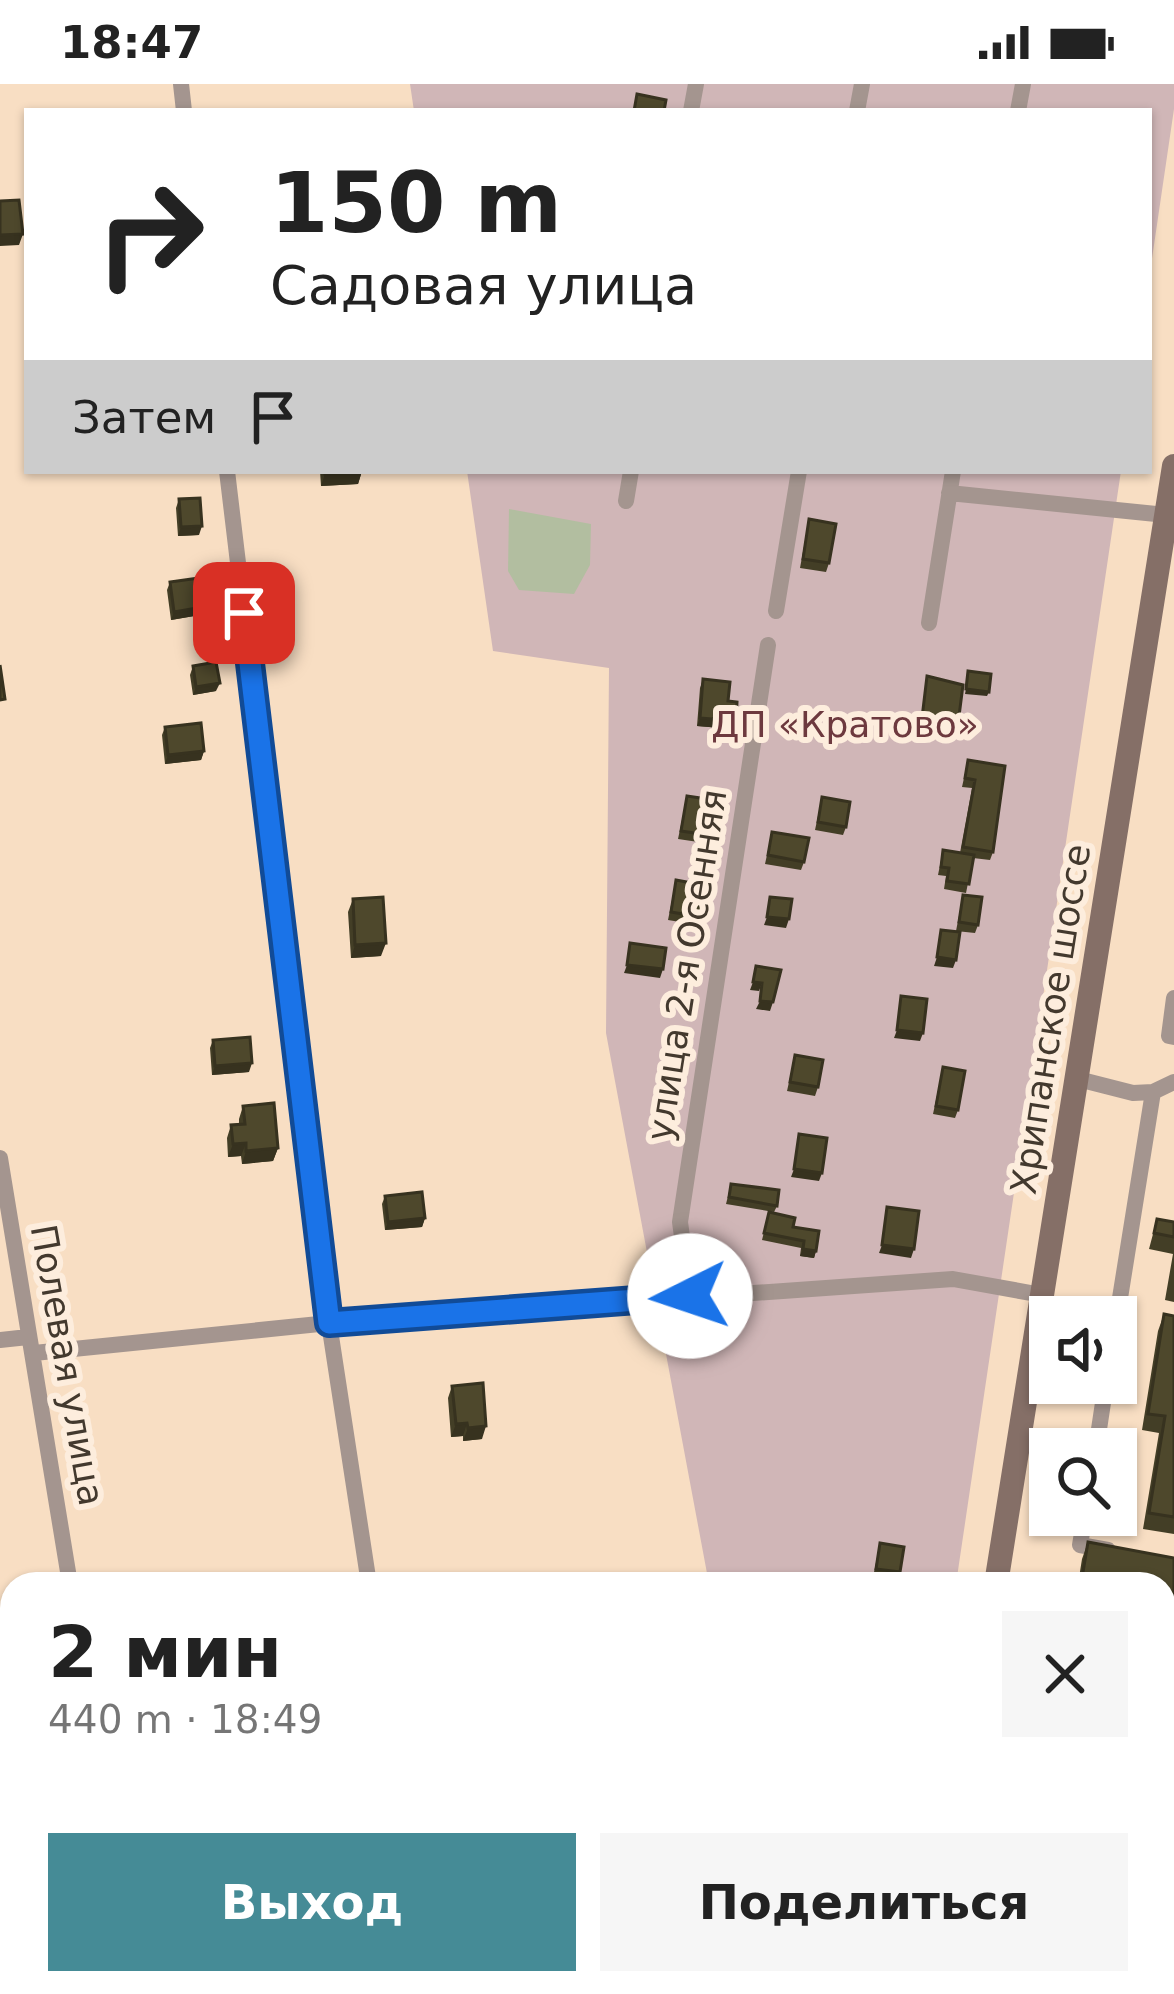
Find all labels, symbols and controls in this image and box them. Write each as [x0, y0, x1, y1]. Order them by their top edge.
text: 18:47 [60, 16, 203, 69]
text: 150 m [270, 154, 562, 252]
icon: right [72, 156, 228, 312]
text: Садовая улица [270, 254, 697, 317]
icon: arrive [240, 384, 306, 450]
text: Затем [72, 391, 216, 444]
pin [193, 562, 295, 664]
icon: arrive [211, 580, 277, 646]
park label: ДП «Кратово» [711, 704, 979, 745]
street label: улица 2-я Осенняя [638, 786, 735, 1144]
street label: Хрипанское шоссе [1003, 841, 1098, 1197]
street label: Полевая улица [23, 1221, 112, 1509]
position arrow [627, 1233, 753, 1359]
map controls [1029, 1296, 1137, 1536]
button: sound [1029, 1296, 1137, 1404]
button: search [1029, 1428, 1137, 1536]
text: 2 мин [48, 1610, 282, 1694]
button: close [1002, 1611, 1128, 1737]
text: 440 m · 18:49 [48, 1697, 322, 1742]
button: Выход [48, 1833, 576, 1971]
button: Поделиться [600, 1833, 1128, 1971]

